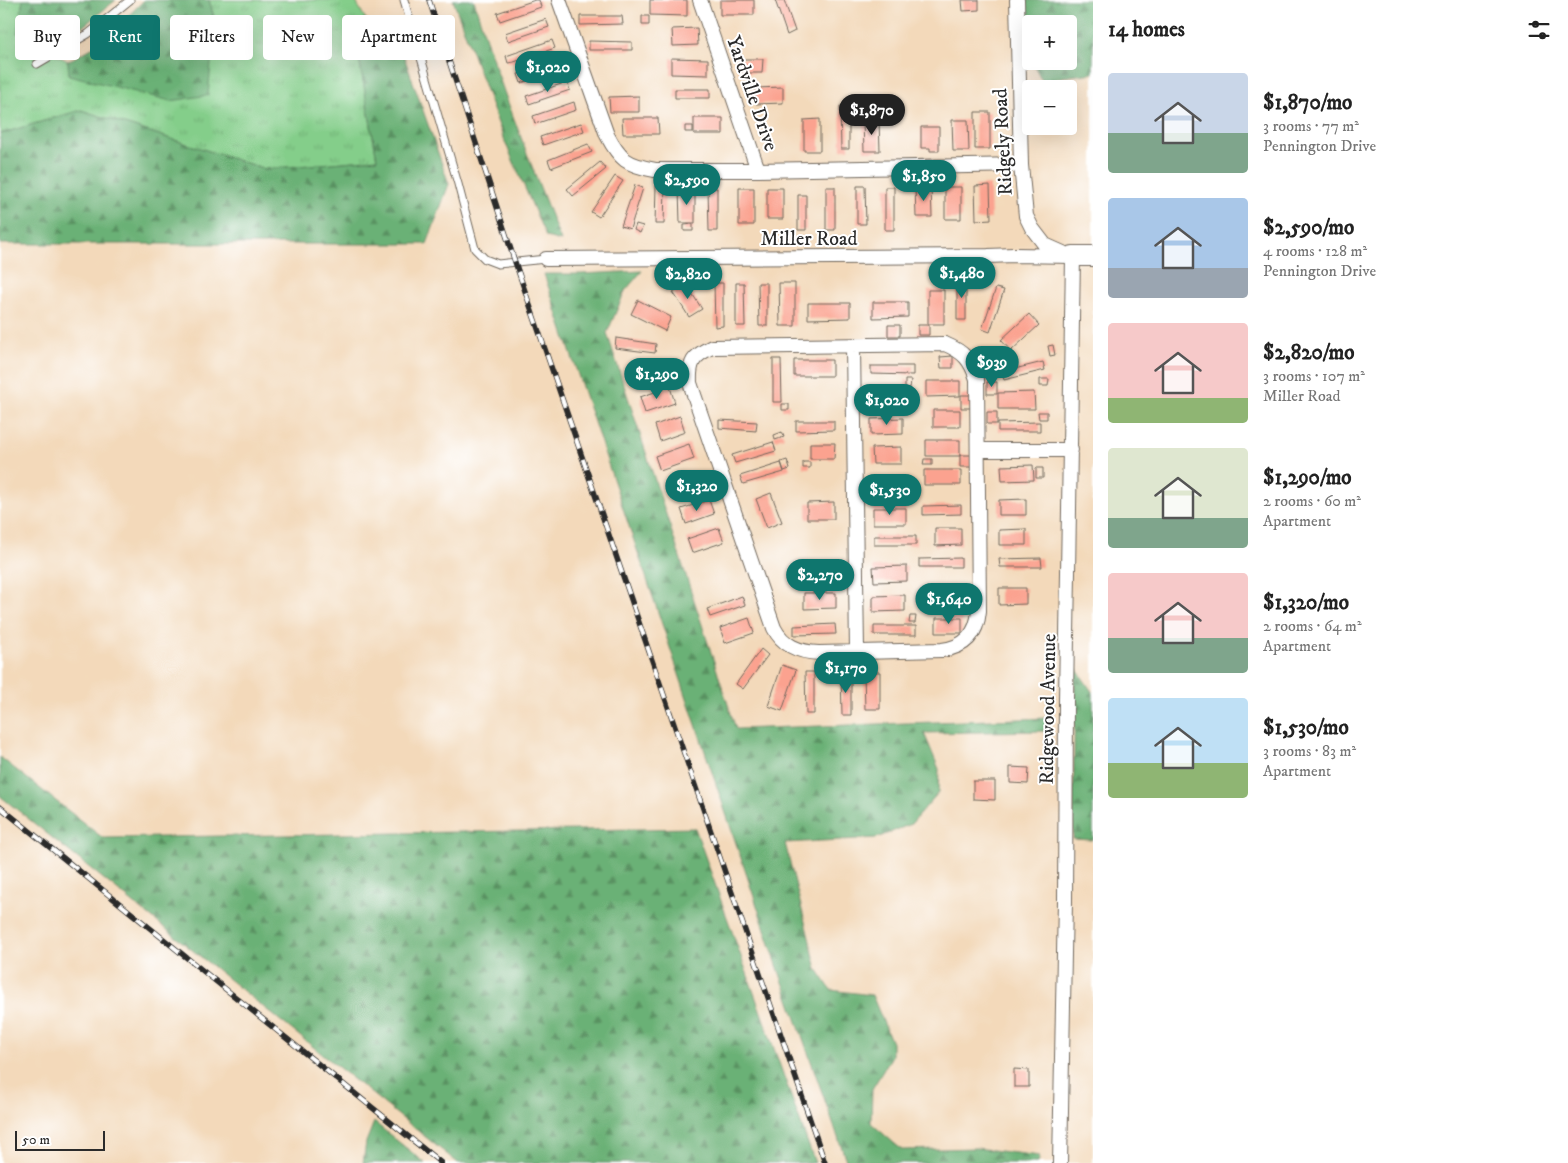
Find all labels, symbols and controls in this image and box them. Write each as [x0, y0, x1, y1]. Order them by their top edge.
chip: Buy [15, 15, 80, 60]
chip: Rent [90, 15, 160, 60]
chip: Filters [170, 15, 253, 60]
chip: New [263, 15, 332, 60]
chip: Apartment [342, 15, 455, 60]
map controls [1022, 15, 1077, 135]
button: + [1022, 15, 1077, 70]
icon: filters [1525, 16, 1553, 44]
text: 14 homes [1108, 17, 1185, 43]
street label: Yardville Drive [720, 33, 783, 154]
pin: $1,020 [507, 51, 589, 93]
text: $1,020 [526, 57, 570, 77]
button: − [1022, 80, 1077, 135]
street label: Ridgely Road [988, 88, 1019, 196]
text: $1,870/mo [1263, 90, 1352, 116]
icon: home [1148, 93, 1208, 153]
pin: $1,870 [831, 94, 913, 136]
text: $1,870 [850, 100, 894, 120]
text: 3 rooms · 77 m² [1263, 116, 1359, 136]
text: Pennington Drive [1263, 136, 1376, 156]
pin: $1,850 [883, 160, 965, 202]
pin: $2,590 [646, 164, 728, 206]
text: $1,850 [902, 166, 946, 186]
text: $2,590 [664, 170, 710, 190]
text: $2,590/mo [1263, 215, 1354, 241]
icon: home [1148, 218, 1208, 278]
street label: Miller Road [761, 227, 857, 252]
text: 4 rooms · 128 m² [1263, 241, 1367, 261]
pin: $1,480 [921, 256, 1003, 299]
pin: $2,820 [647, 258, 729, 300]
text: Pennington Drive [1263, 261, 1376, 281]
text: $1,480 [939, 263, 985, 283]
text: $2,820 [665, 264, 711, 284]
text: $2,820/mo [1263, 340, 1354, 366]
icon: home [1148, 343, 1208, 403]
pin: $939 [962, 346, 1022, 388]
text: $939 [977, 352, 1007, 372]
pin: $1,290 [616, 358, 698, 400]
text: $1,290 [635, 364, 679, 384]
text: 3 rooms · 107 m² [1263, 366, 1365, 386]
pin: $1,020 [846, 384, 928, 426]
text: Miller Road [1263, 386, 1340, 406]
text: $1,020 [865, 390, 909, 410]
text: $1,290/mo [1263, 465, 1352, 491]
icon: home [1148, 468, 1208, 528]
pin: $1,320 [656, 470, 738, 512]
pin: $1,530 [849, 474, 931, 516]
text: $1,320 [676, 476, 718, 496]
text: $1,530 [869, 480, 911, 500]
text: 2 rooms · 60 m² [1263, 491, 1361, 511]
text: Apartment [1263, 511, 1331, 531]
pin: $2,270 [779, 558, 861, 601]
text: $2,270 [797, 565, 843, 585]
pin: $1,640 [908, 582, 990, 625]
text: $1,640 [926, 589, 972, 609]
text: $1,320/mo [1263, 590, 1349, 616]
icon: home [1148, 593, 1208, 653]
text: 2 rooms · 64 m² [1263, 616, 1362, 636]
street label: Ridgewood Avenue [1035, 634, 1062, 785]
text: Apartment [1263, 636, 1331, 656]
pin: $1,170 [805, 652, 887, 694]
text: $1,170 [825, 658, 867, 678]
text: $1,530/mo [1263, 715, 1349, 741]
icon: home [1148, 718, 1208, 778]
text: 3 rooms · 83 m² [1263, 741, 1356, 761]
text: Apartment [1263, 761, 1331, 781]
scale bar [15, 1128, 105, 1151]
text: 50 m [22, 1131, 50, 1149]

